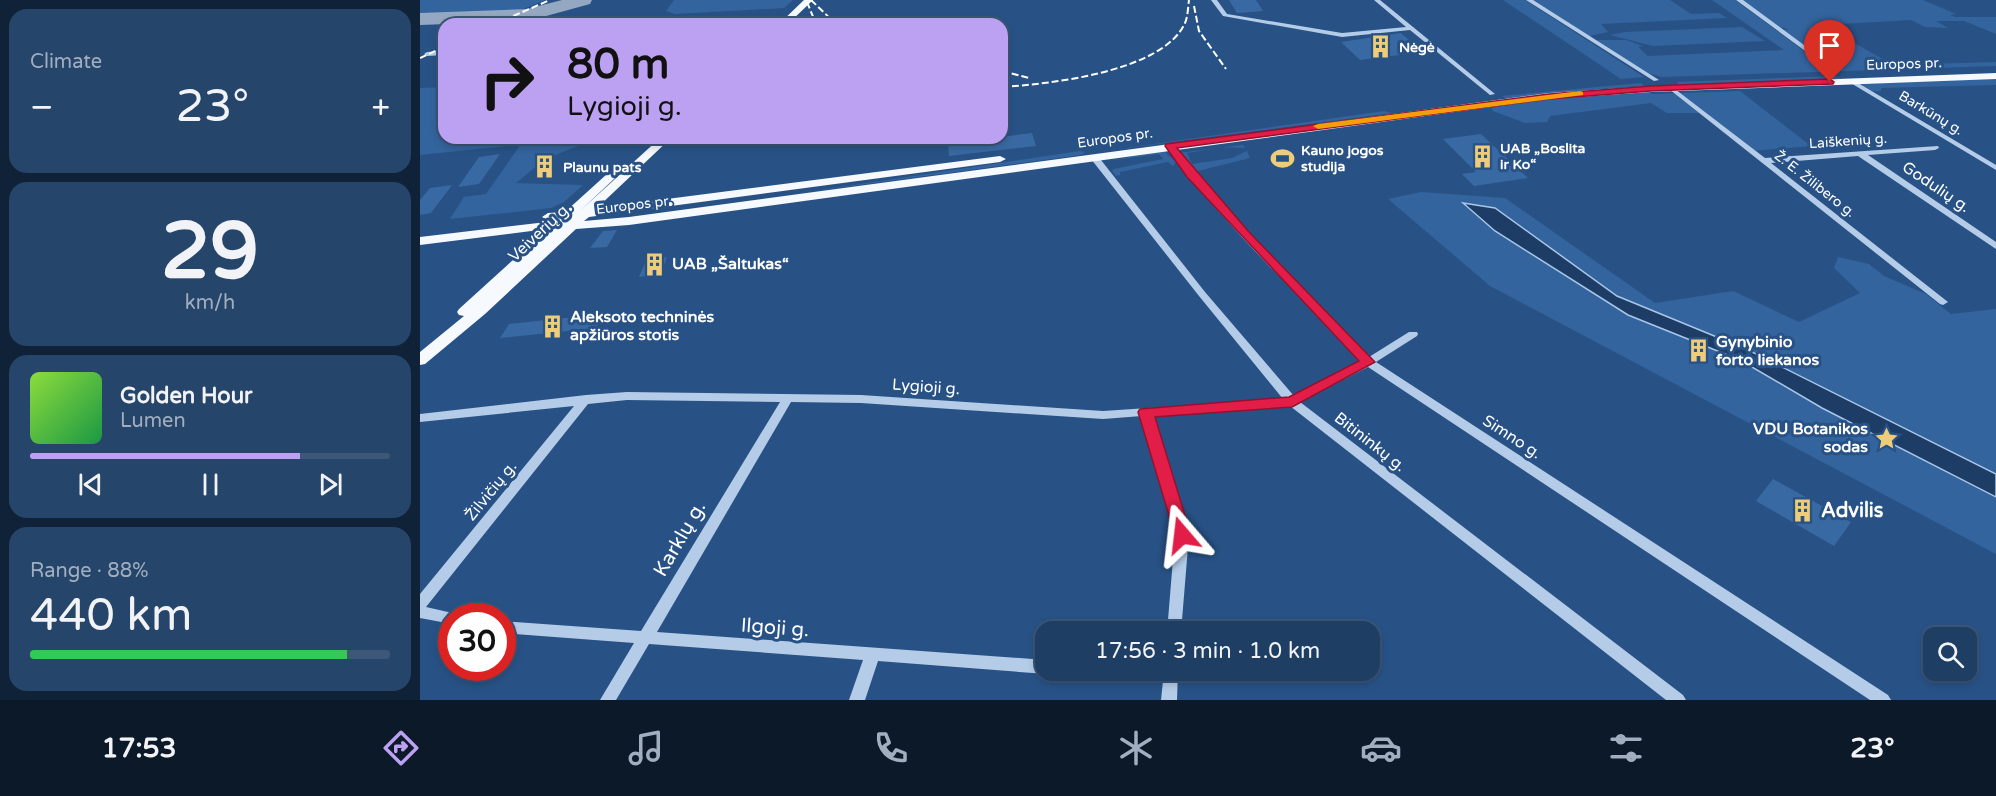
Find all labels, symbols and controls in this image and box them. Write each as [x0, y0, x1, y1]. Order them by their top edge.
pin [1804, 20, 1855, 82]
icon: arrive [1813, 29, 1846, 62]
building icon: Nėgė [1368, 34, 1394, 60]
text: 80 m [567, 39, 669, 90]
place label: Nėgė [1399, 39, 1435, 56]
icon: right [468, 42, 546, 120]
text: Climate [30, 50, 102, 74]
street label: Europos pr. [1866, 54, 1942, 74]
text: 23° [176, 80, 249, 134]
street label: Barkūnų g. [1896, 87, 1966, 139]
text: − [30, 88, 54, 127]
text: + [371, 88, 390, 127]
text: Lygioji g. [567, 90, 682, 123]
street label: Europos pr. [1076, 124, 1154, 152]
street label: Laiškenių g. [1808, 130, 1888, 152]
place label: UAB „Boslita ir Ko“ [1500, 140, 1585, 173]
place label: Kauno jogos studija [1301, 142, 1384, 175]
building icon: UAB „Boslita ir Ko“ [1469, 143, 1495, 169]
sports icon: Kauno jogos studija [1270, 145, 1296, 171]
street label: Ž. E. Žilibero g. [1771, 147, 1859, 221]
building icon: Plaunu pats [532, 154, 558, 180]
street label: Godulių g. [1898, 157, 1974, 217]
place label: Plaunu pats [563, 159, 642, 176]
street label: Europos pr. [595, 192, 673, 218]
street label: Veiverių g. [504, 198, 576, 266]
text: 29 [161, 205, 259, 299]
building icon: UAB „Šaltukas“ [641, 251, 667, 277]
place label: UAB „Šaltukas“ [672, 254, 789, 274]
text: km/h [185, 291, 235, 315]
place label: Aleksoto techninės apžiūros stotis [570, 307, 715, 345]
building icon: Aleksoto techninės apžiūros stotis [539, 313, 565, 339]
place label: Gynybinio forto liekanos [1715, 332, 1819, 370]
building icon: Gynybinio forto liekanos [1685, 338, 1711, 364]
street label: Lygioji g. [891, 375, 961, 399]
text: Golden Hour [120, 383, 252, 409]
street label: Bitininkų g. [1330, 408, 1410, 476]
text: Lumen [120, 409, 186, 433]
street label: Simno g. [1479, 411, 1545, 463]
place label: VDU Botanikos sodas [1753, 419, 1868, 457]
place icon: VDU Botanikos sodas [1873, 425, 1899, 451]
street label: Žilvičių g. [461, 457, 521, 525]
icon: previous [74, 468, 107, 501]
icon: pause [194, 468, 227, 501]
icon: next [314, 468, 347, 501]
street label: Karklų g. [649, 497, 711, 581]
building icon: Advilis [1790, 498, 1816, 524]
place label: Advilis [1821, 499, 1884, 523]
position arrow [1150, 503, 1214, 567]
text: Range · 88% [30, 559, 149, 583]
text: 440 km [30, 589, 192, 643]
speed limit sign: 30 [438, 603, 516, 681]
street label: Ilgoji g. [740, 614, 810, 642]
map controls [1923, 627, 1977, 681]
button: search [1923, 627, 1977, 681]
text: 17:56 · 3 min · 1.0 km [1095, 638, 1320, 664]
icon: directions [380, 727, 422, 769]
icon: music [625, 727, 667, 769]
icon: phone [870, 727, 912, 769]
icon: climate [1115, 727, 1157, 769]
icon: car [1360, 727, 1402, 769]
icon: filters [1605, 727, 1647, 769]
text: 17:53 [102, 732, 176, 765]
text: 23° [1850, 732, 1894, 765]

